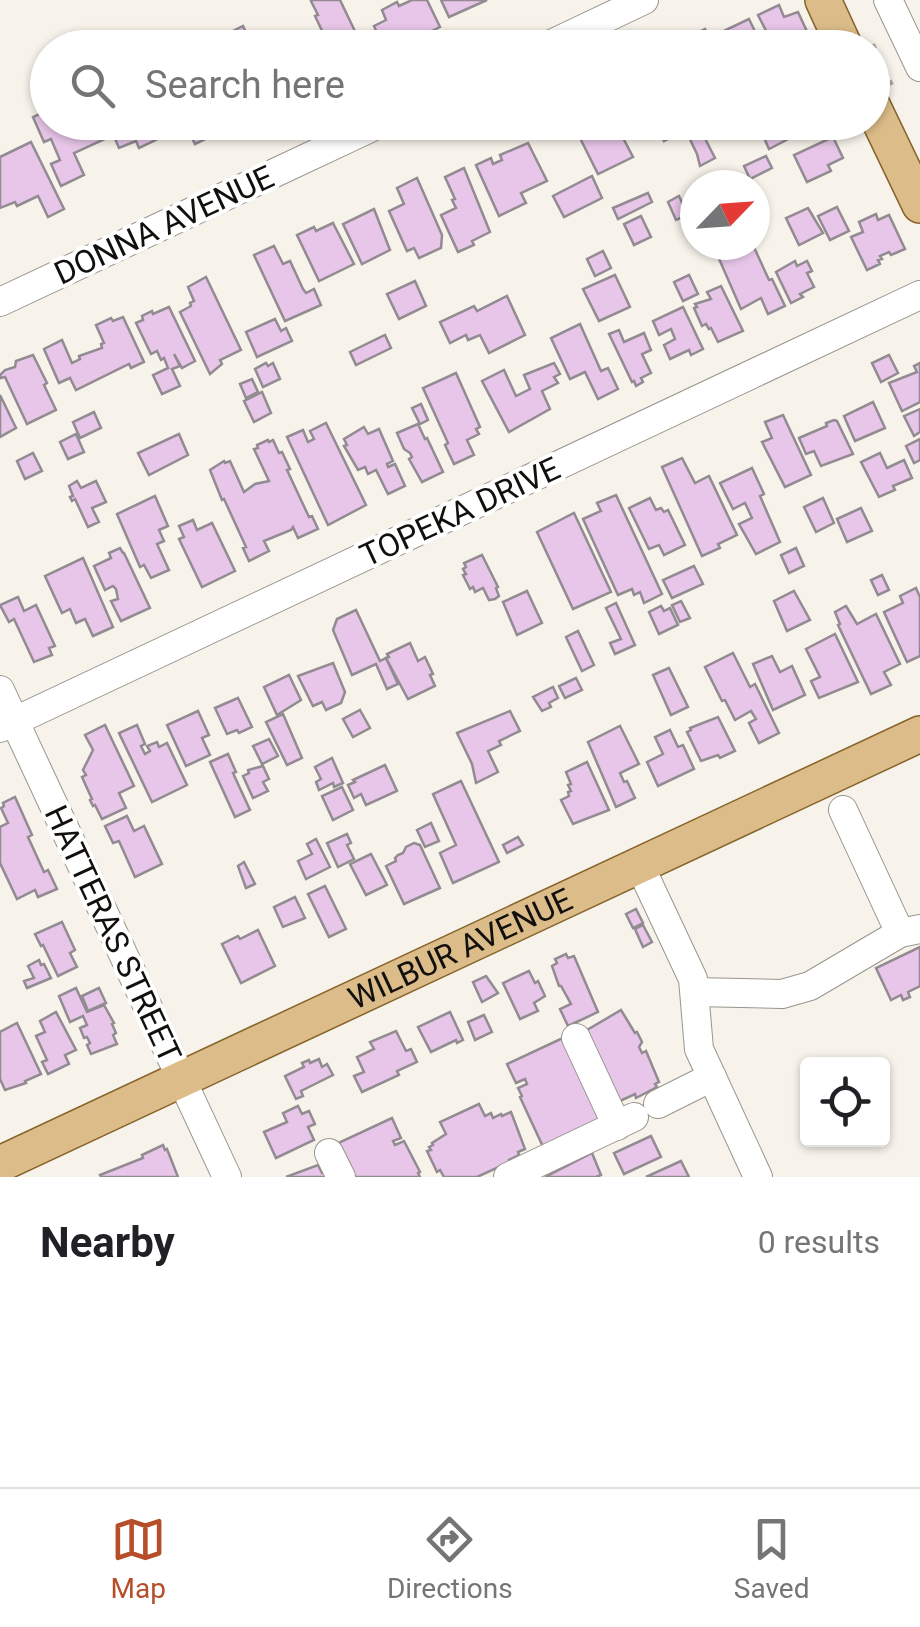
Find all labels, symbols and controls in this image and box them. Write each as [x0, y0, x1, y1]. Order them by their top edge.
search box [30, 30, 890, 140]
icon: search [65, 58, 120, 113]
text: Search here [145, 63, 345, 107]
street label: DONNA AVENUE [48, 158, 280, 292]
north arrow [680, 170, 770, 260]
street label: TOPEKA DRIVE [354, 449, 566, 575]
street label: HATTERAS STREET [37, 799, 189, 1069]
street label: WILBUR AVENUE [342, 880, 578, 1017]
map controls [800, 1057, 890, 1147]
button: locate [800, 1057, 890, 1147]
text: Nearby [40, 1218, 175, 1267]
text: 0 results [758, 1223, 880, 1261]
tab: Map [111, 1512, 166, 1605]
tab: Directions [387, 1512, 513, 1605]
tab: Saved [734, 1512, 809, 1605]

